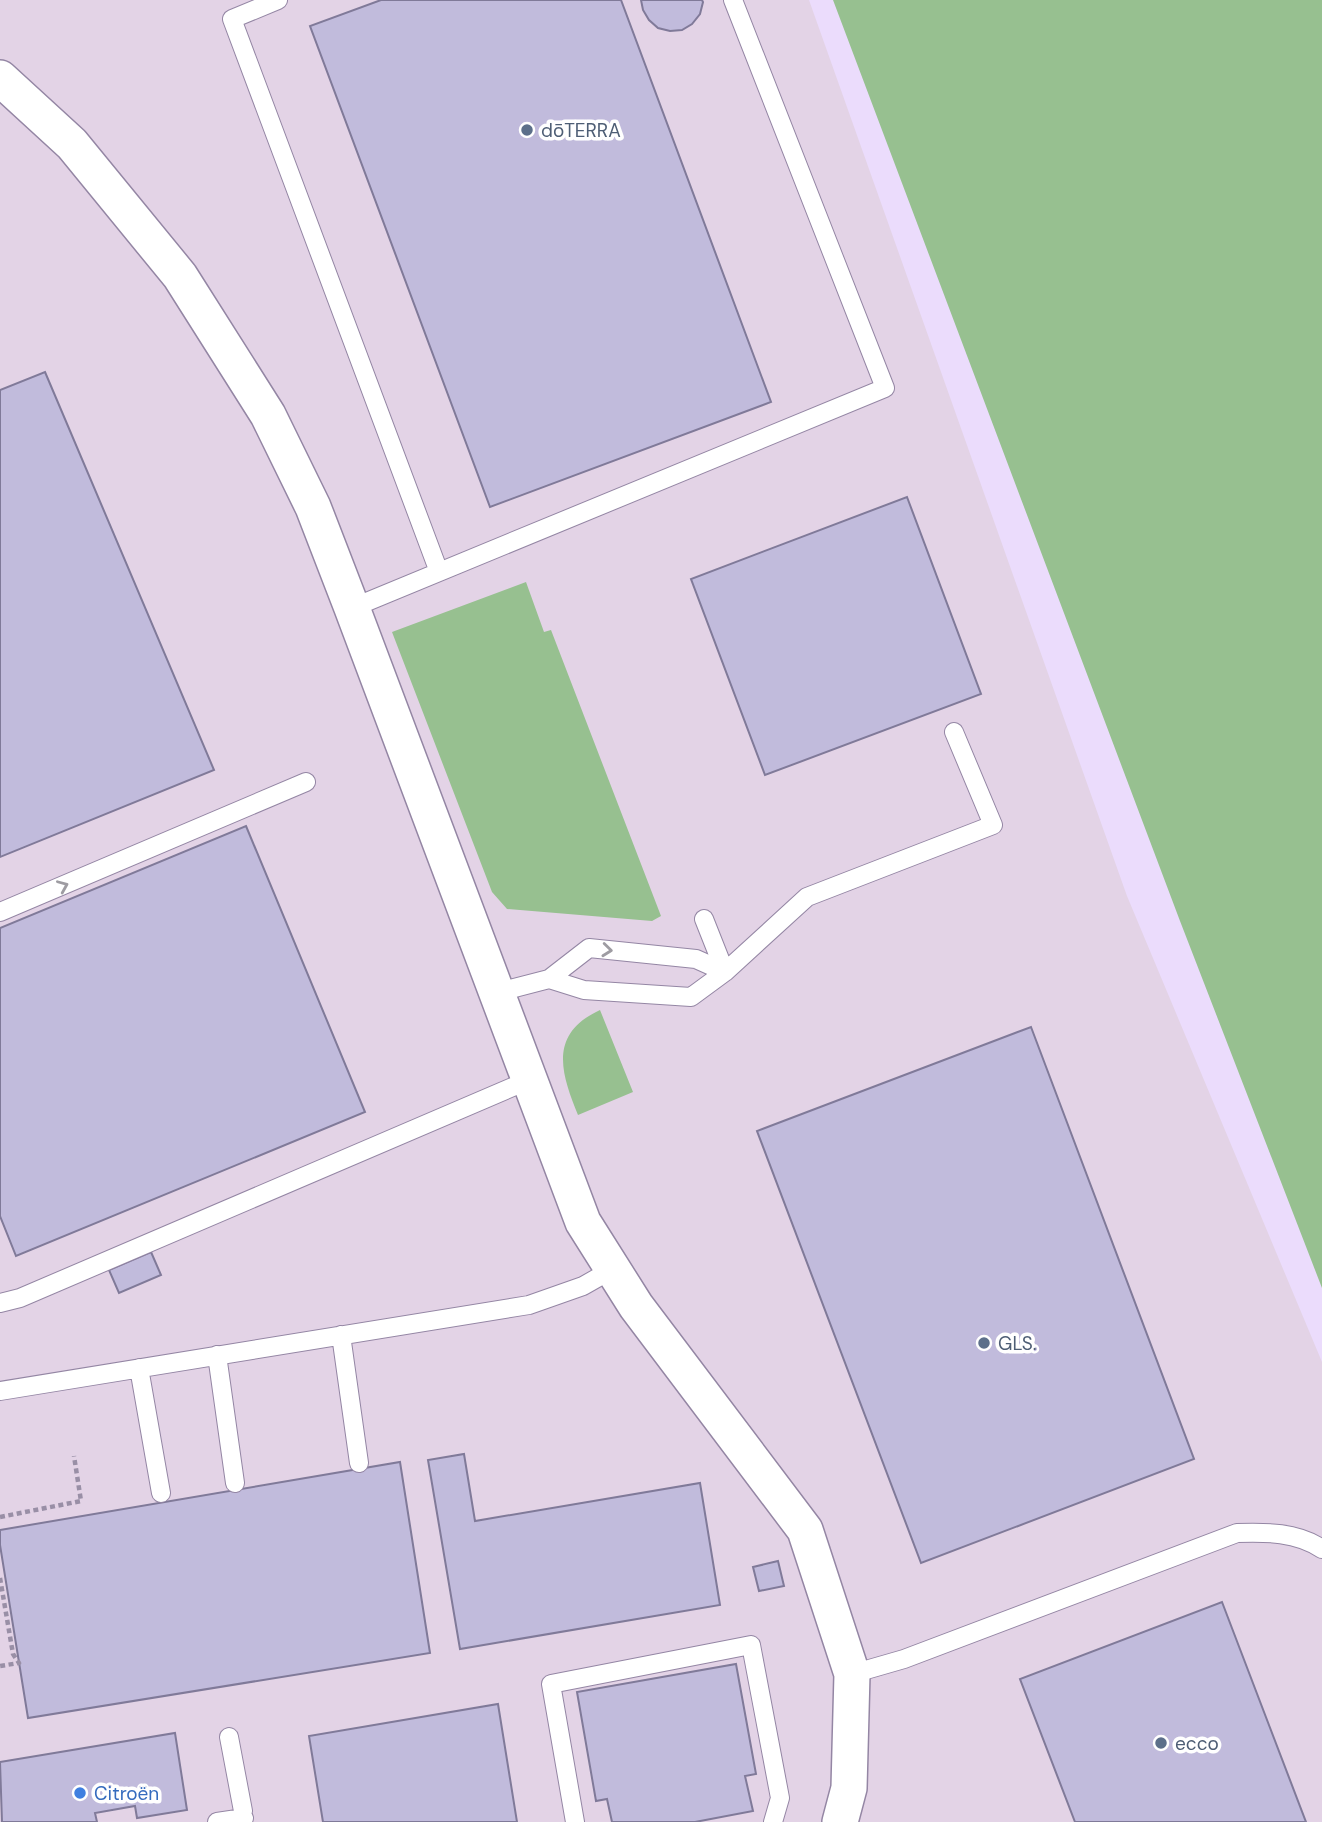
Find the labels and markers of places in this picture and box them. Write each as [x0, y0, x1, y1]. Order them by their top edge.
place label: dōTERRA [541, 118, 621, 143]
marker: dōTERRA [519, 122, 535, 138]
place label: GLS. [998, 1331, 1037, 1356]
marker: GLS. [976, 1335, 992, 1351]
place label: ecco [1175, 1731, 1219, 1756]
marker: ecco [1153, 1735, 1169, 1751]
place label: Citroën [94, 1781, 159, 1806]
marker: Citroën [72, 1785, 88, 1801]

